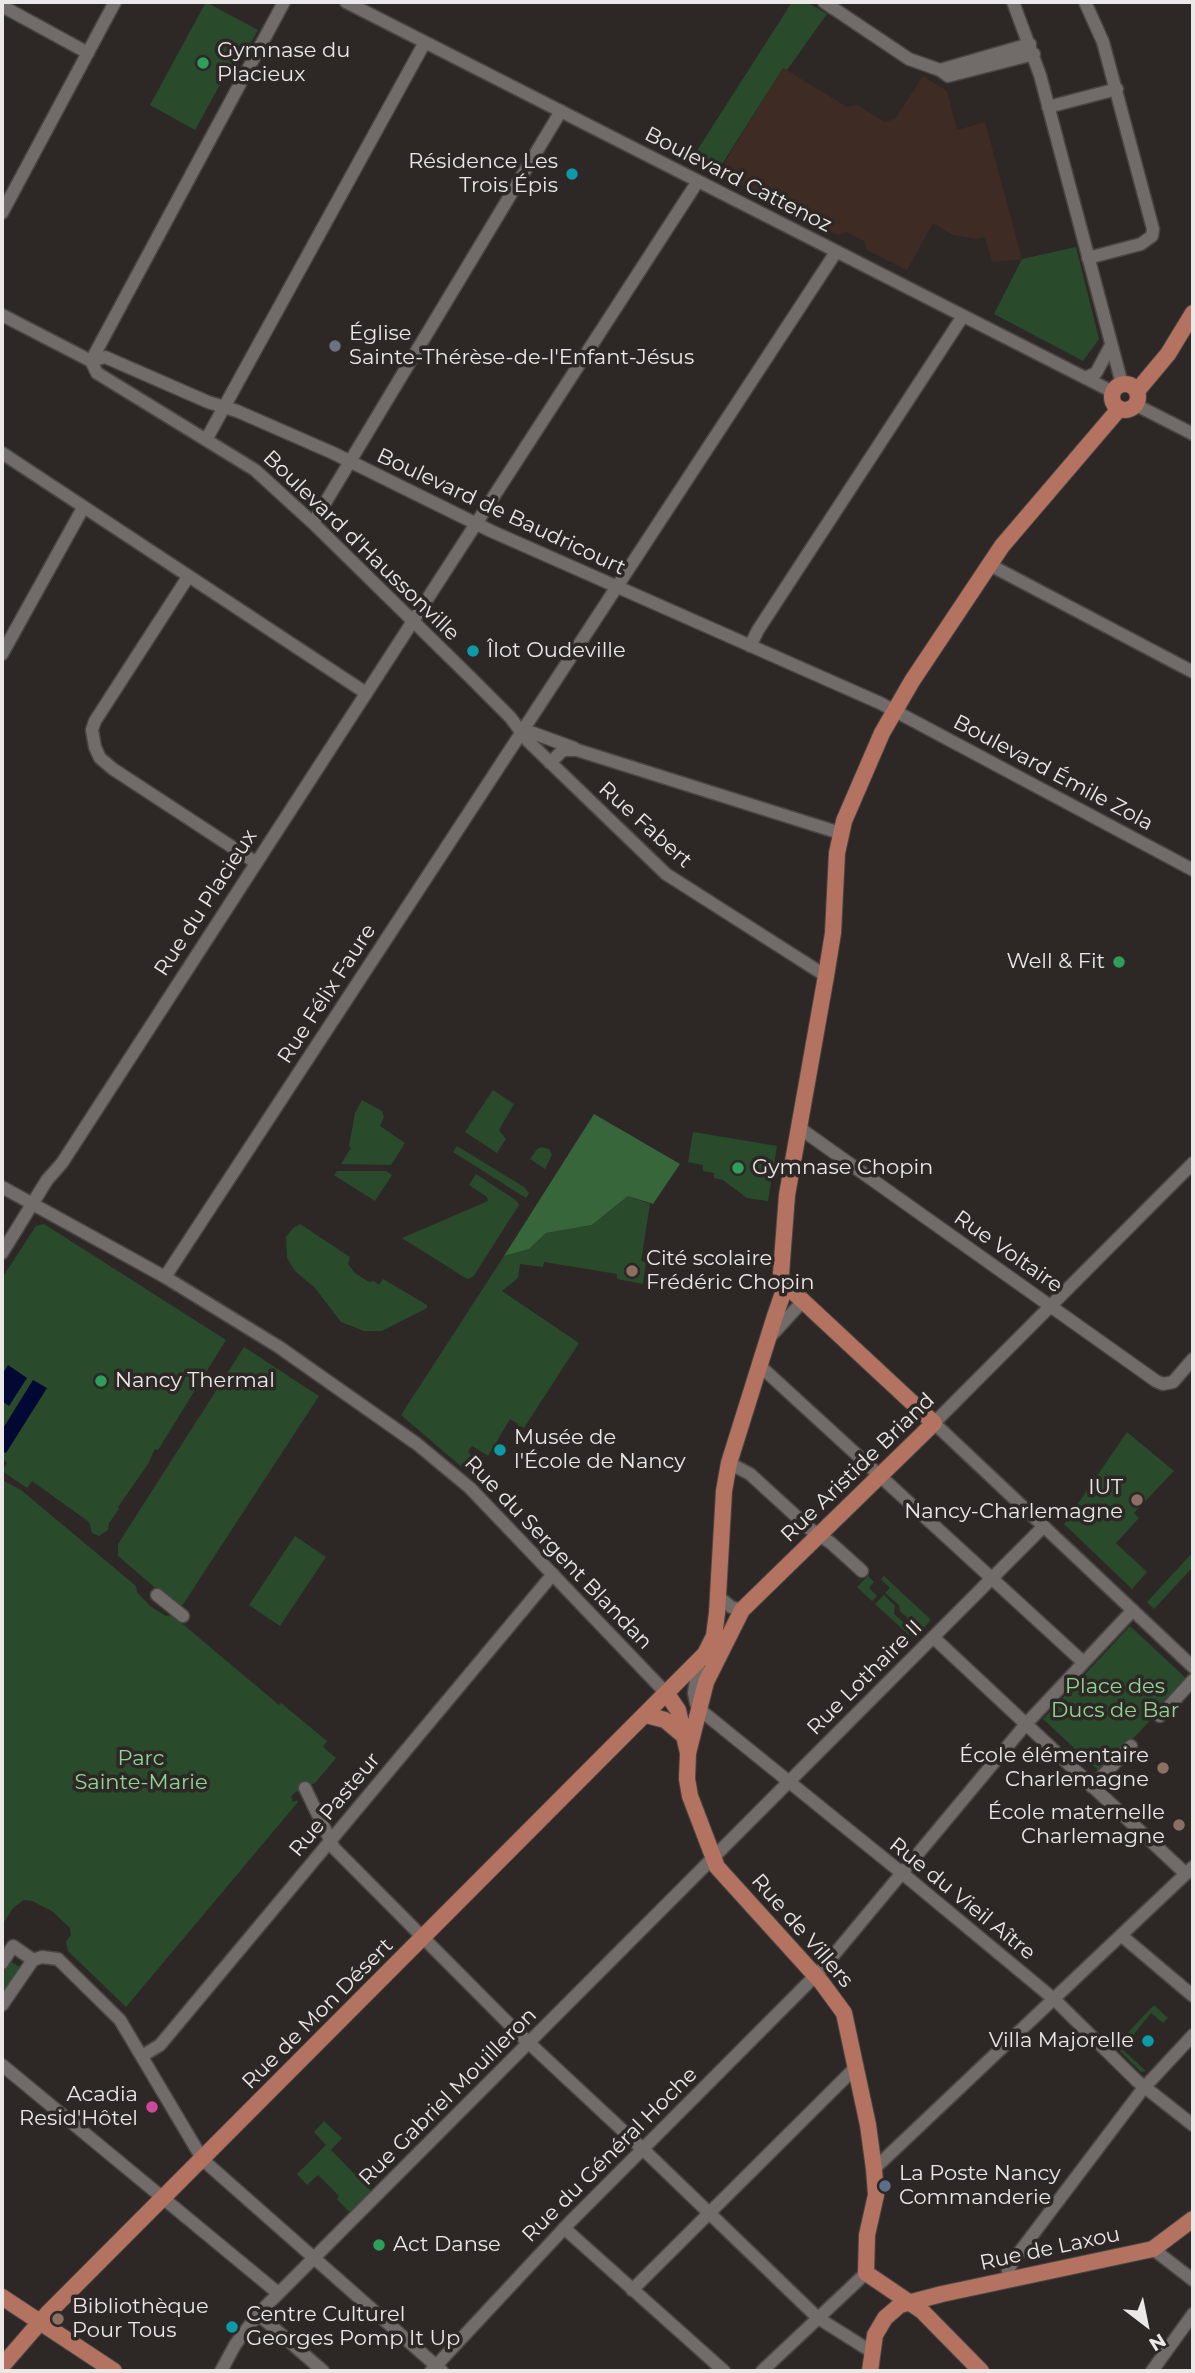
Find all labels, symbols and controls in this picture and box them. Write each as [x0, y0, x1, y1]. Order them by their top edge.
place label: Gymnase du Placieux [217, 38, 350, 88]
marker: Gymnase du Placieux [195, 55, 211, 71]
street label: Boulevard Cattenoz [640, 122, 836, 238]
place label: Résidence Les Trois Épis [408, 149, 558, 199]
marker: Résidence Les Trois Épis [564, 166, 580, 182]
place label: Église Sainte-Thérèse-de-l'Enfant-Jésus [349, 321, 694, 371]
marker: Église Sainte-Thérèse-de-l'Enfant-Jésus [327, 338, 343, 354]
street label: Boulevard de Baudricourt [373, 443, 629, 581]
street label: Boulevard d'Haussonville [258, 446, 464, 646]
place label: Îlot Oudeville [487, 638, 626, 664]
marker: Îlot Oudeville [465, 643, 481, 659]
street label: Boulevard Émile Zola [949, 710, 1157, 836]
street label: Rue Fabert [593, 777, 697, 873]
street label: Rue du Placieux [149, 825, 263, 981]
street label: Rue Félix Faure [273, 920, 381, 1068]
place label: Well & Fit [1007, 949, 1105, 975]
marker: Well & Fit [1111, 954, 1127, 970]
place label: Gymnase Chopin [752, 1155, 933, 1181]
marker: Gymnase Chopin [730, 1160, 746, 1176]
street label: Rue Voltaire [949, 1205, 1067, 1299]
place label: Cité scolaire Frédéric Chopin [646, 1246, 814, 1296]
marker: Cité scolaire Frédéric Chopin [624, 1263, 640, 1279]
place label: Nancy Thermal [115, 1368, 275, 1394]
marker: Nancy Thermal [93, 1373, 109, 1389]
street label: Rue Aristide Briand [776, 1388, 940, 1548]
place label: Musée de l'École de Nancy [514, 1425, 686, 1475]
marker: Musée de l'École de Nancy [492, 1442, 508, 1458]
street label: Rue du Sergent Blandan [459, 1451, 657, 1655]
place label: IUT Nancy-Charlemagne [904, 1475, 1123, 1525]
marker: IUT Nancy-Charlemagne [1129, 1492, 1145, 1508]
street label: Rue Lothaire II [802, 1615, 928, 1741]
park label: Place des Ducs de Bar [1051, 1674, 1179, 1724]
place label: École élémentaire Charlemagne [959, 1743, 1149, 1793]
park label: Parc Sainte-Marie [74, 1746, 208, 1796]
street label: Rue Pasteur [284, 1748, 386, 1862]
marker: École élémentaire Charlemagne [1155, 1760, 1171, 1776]
place label: École maternelle Charlemagne [988, 1800, 1165, 1850]
marker: École maternelle Charlemagne [1171, 1817, 1187, 1833]
street label: Rue du Vieil Aître [884, 1832, 1040, 1966]
street label: Rue de Villers [746, 1869, 858, 1993]
street label: Rue de Mon Désert [237, 1933, 399, 2095]
street label: Rue Gabriel Mouilleron [354, 2003, 542, 2191]
place label: Villa Majorelle [989, 2028, 1134, 2054]
marker: Villa Majorelle [1140, 2033, 1156, 2049]
street label: Rue du Général Hoche [517, 2062, 703, 2248]
place label: Acadia Resid'Hôtel [19, 2082, 138, 2132]
marker: Acadia Resid'Hôtel [144, 2099, 160, 2115]
place label: La Poste Nancy Commanderie [899, 2161, 1061, 2211]
marker: La Poste Nancy Commanderie [877, 2178, 893, 2194]
street label: Rue de Laxou [978, 2222, 1122, 2276]
place label: Act Danse [393, 2232, 501, 2258]
marker: Act Danse [371, 2237, 387, 2253]
north arrow [1111, 2289, 1181, 2359]
place label: Bibliothèque Pour Tous [72, 2294, 209, 2344]
place label: Centre Culturel Georges Pomp It Up [246, 2302, 460, 2352]
marker: Bibliothèque Pour Tous [50, 2311, 66, 2327]
marker: Centre Culturel Georges Pomp It Up [224, 2319, 240, 2335]
text: N [1145, 2328, 1170, 2356]

